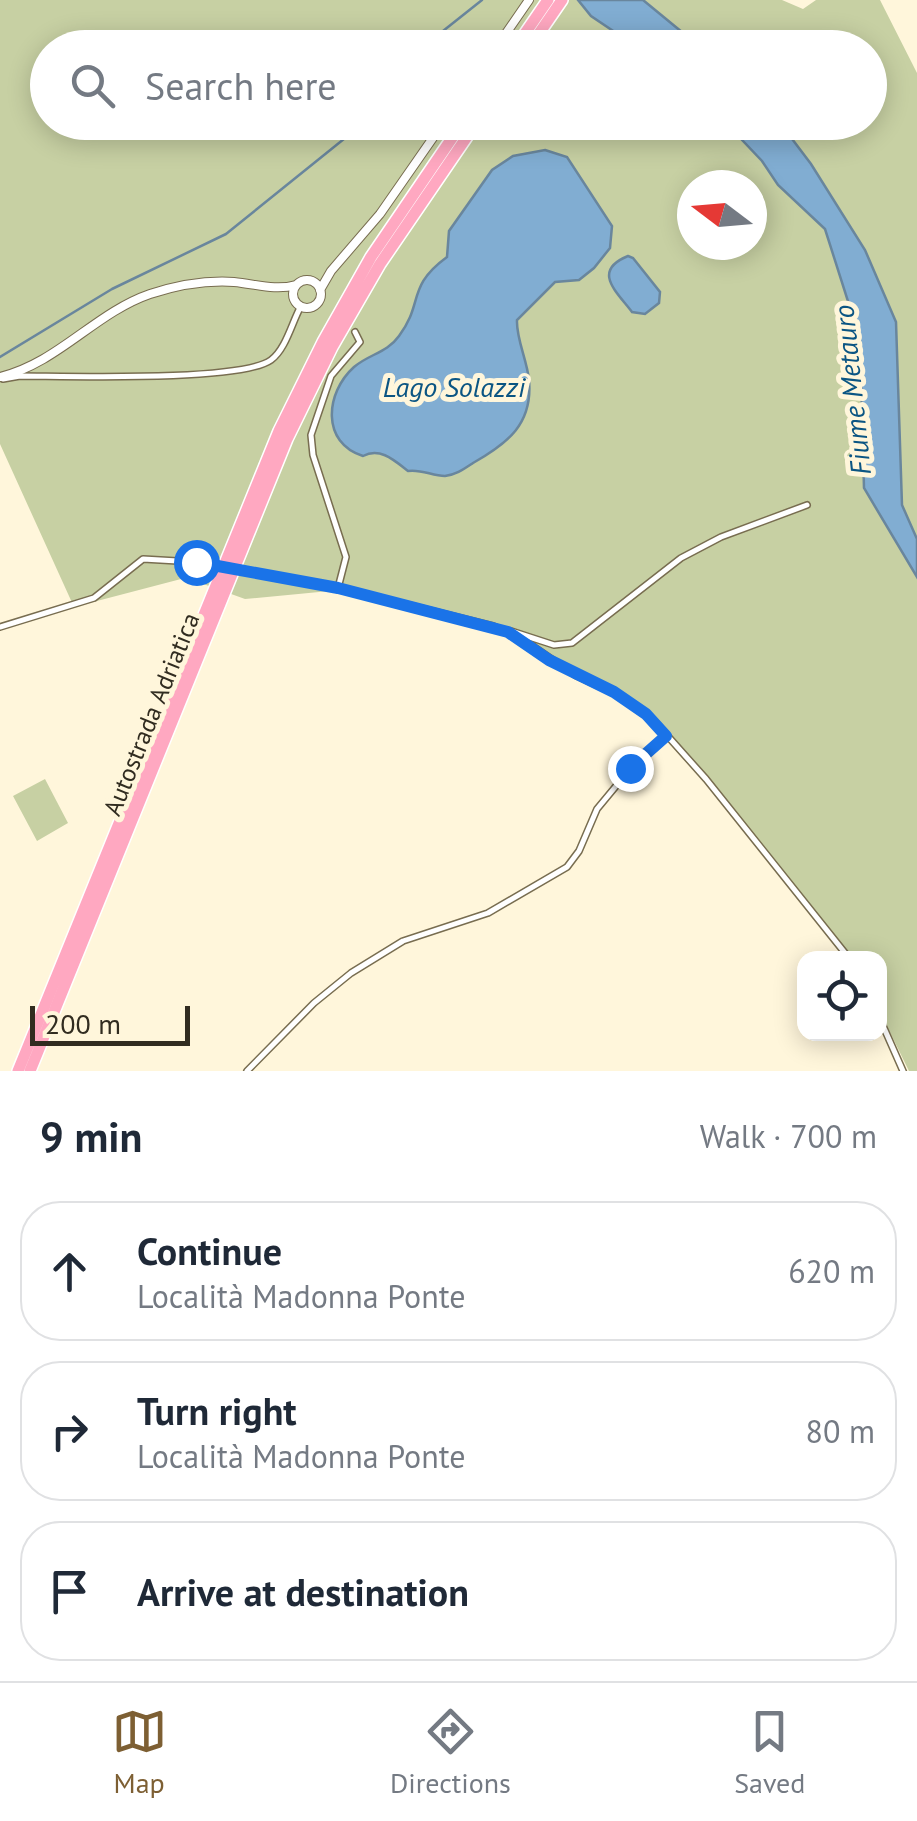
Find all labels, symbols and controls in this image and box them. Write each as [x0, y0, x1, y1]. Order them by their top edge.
search box [30, 30, 887, 140]
icon: search [65, 58, 120, 113]
text: Search here [145, 61, 337, 110]
north arrow [677, 170, 767, 260]
water label: Fiume Metauro [824, 303, 879, 477]
water label: Lago Solazzi [383, 368, 526, 405]
route start [174, 540, 220, 586]
street label: Autostrada Adriatica [96, 608, 206, 820]
route end [608, 746, 654, 792]
map controls [797, 951, 887, 1041]
button: locate [797, 951, 887, 1041]
scale bar [30, 1001, 190, 1046]
text: 200 m [45, 1005, 121, 1042]
text: 9 min [40, 1109, 142, 1164]
text: Walk · 700 m [700, 1115, 877, 1157]
text: Continue [137, 1226, 282, 1275]
icon: ahead [42, 1244, 97, 1299]
text: 620 m [788, 1250, 875, 1292]
text: Località Madonna Ponte [137, 1275, 465, 1317]
text: Turn right [137, 1386, 297, 1435]
icon: right [42, 1404, 97, 1459]
text: 80 m [806, 1410, 875, 1452]
text: Località Madonna Ponte [137, 1435, 465, 1477]
icon: arrive [42, 1564, 97, 1619]
text: Arrive at destination [137, 1567, 469, 1616]
tab: Map [112, 1704, 167, 1801]
tab: Directions [390, 1704, 511, 1801]
tab: Saved [734, 1704, 805, 1801]

